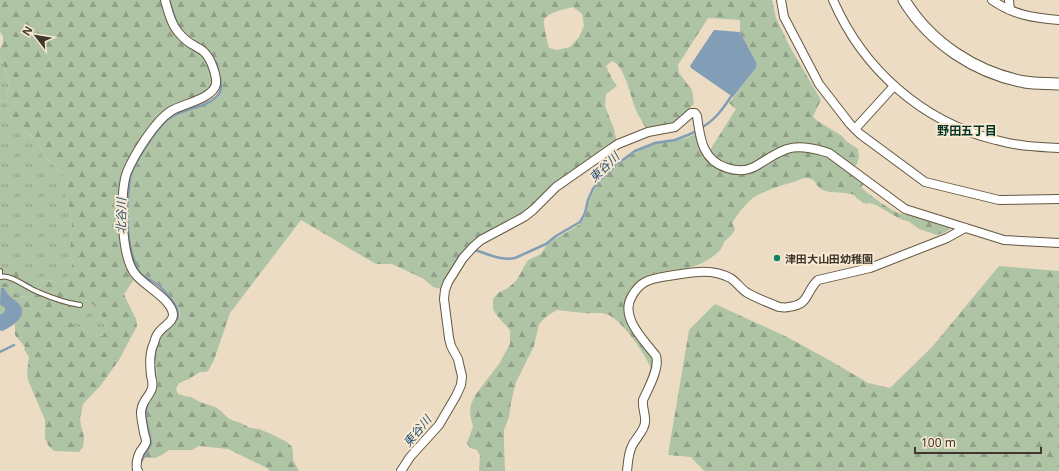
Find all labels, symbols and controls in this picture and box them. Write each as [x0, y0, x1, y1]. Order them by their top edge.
north arrow [16, 16, 56, 56]
text: N [18, 23, 36, 38]
district label: 野田五丁目 [937, 122, 997, 139]
water label: 東谷川 [585, 147, 624, 186]
water label: 北谷川 [112, 196, 130, 234]
place label: 津田大山田幼稚園 [785, 251, 873, 266]
marker: 津田大山田幼稚園 [772, 253, 782, 263]
water label: 東谷川 [399, 410, 436, 450]
scale bar [915, 429, 1041, 455]
text: 100 m [921, 434, 956, 451]

